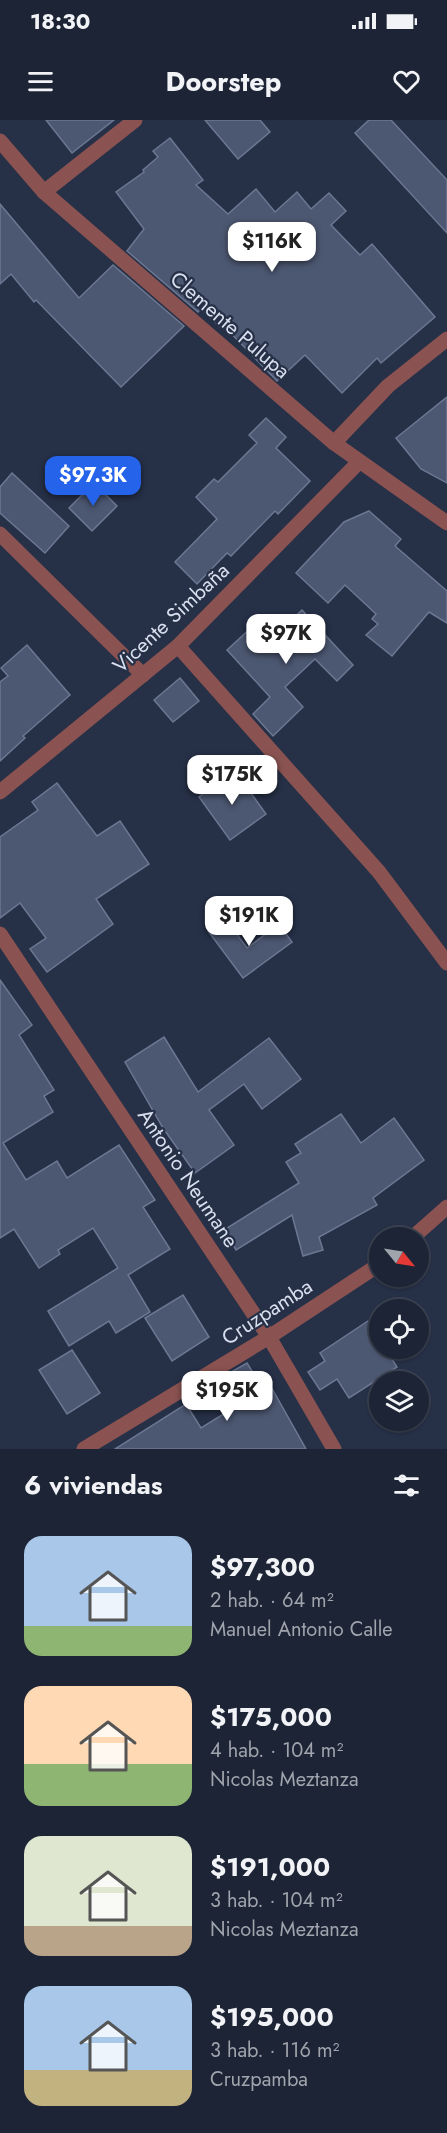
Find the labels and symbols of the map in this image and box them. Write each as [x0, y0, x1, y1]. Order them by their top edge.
pin: $116K [230, 222, 314, 273]
street label: Clemente Pulupa [163, 264, 297, 386]
pin: $97.3K [44, 456, 142, 507]
street label: Vicente Simbaña [106, 556, 236, 680]
pin: $97K [250, 614, 322, 665]
pin: $175K [190, 755, 274, 806]
pin: $191K [207, 896, 291, 947]
street label: Antonio Neumane [130, 1102, 246, 1254]
north arrow [369, 1227, 429, 1287]
street label: Cruzpamba [216, 1271, 318, 1353]
pin: $195K [185, 1371, 269, 1422]

